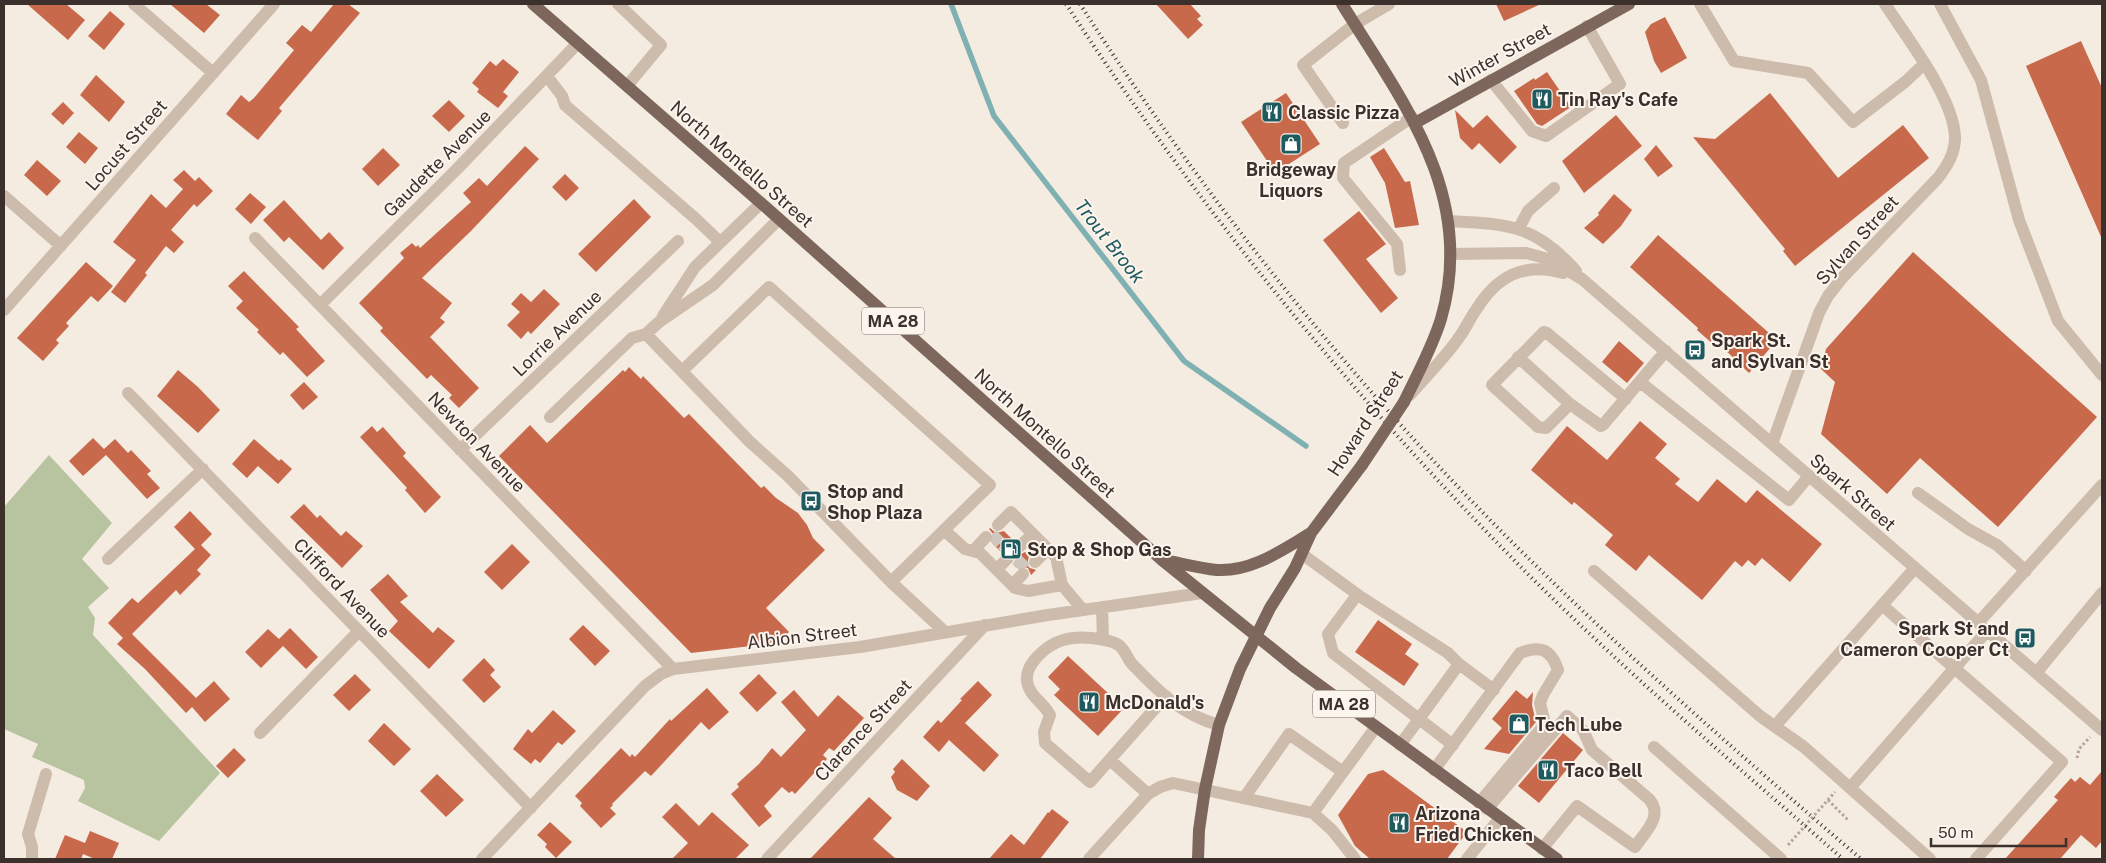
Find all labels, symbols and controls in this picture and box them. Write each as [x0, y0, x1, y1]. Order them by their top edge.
street label: Winter Street [1446, 19, 1554, 91]
restaurant icon: Tin Ray's Cafe [1530, 87, 1554, 111]
place label: Tin Ray's Cafe [1558, 89, 1678, 110]
street label: Locust Street [81, 95, 171, 195]
street label: North Montello Street [666, 96, 818, 232]
restaurant icon: Classic Pizza [1260, 100, 1284, 124]
place label: Classic Pizza [1288, 102, 1400, 123]
street label: Gaudette Avenue [379, 105, 495, 221]
shop icon: Bridgeway Liquors [1279, 132, 1303, 156]
place label: Bridgeway Liquors [1246, 159, 1336, 201]
street label: Sylvan Street [1811, 191, 1903, 289]
water label: Trout Brook [1071, 195, 1150, 288]
street label: Lorrie Avenue [508, 285, 606, 381]
road number: MA 28 [862, 308, 924, 334]
place label: Spark St. and Sylvan St [1711, 330, 1829, 372]
bus stop icon: Spark St. and Sylvan St [1683, 338, 1707, 362]
street label: North Montello Street [970, 364, 1120, 502]
street label: Howard Street [1323, 366, 1407, 480]
street label: Newton Avenue [424, 388, 530, 496]
street label: Spark Street [1806, 449, 1900, 535]
place label: Stop and Shop Plaza [827, 481, 922, 523]
bus stop icon: Stop and Shop Plaza [799, 489, 823, 513]
street label: Clifford Avenue [289, 534, 395, 642]
fuel station icon: Stop & Shop Gas [999, 537, 1023, 561]
place label: Stop & Shop Gas [1027, 539, 1172, 560]
place label: Spark St and Cameron Cooper Ct [1840, 618, 2009, 660]
street label: Albion Street [746, 619, 858, 653]
bus stop icon: Spark St and Cameron Cooper Ct [2013, 626, 2037, 650]
street label: Clarence Street [810, 675, 916, 785]
restaurant icon: McDonald's [1077, 690, 1101, 714]
road number: MA 28 [1313, 691, 1375, 718]
place label: McDonald's [1105, 692, 1204, 713]
shop icon: Tech Lube [1507, 712, 1531, 736]
place label: Tech Lube [1535, 714, 1622, 735]
restaurant icon: Taco Bell [1536, 758, 1560, 782]
place label: Taco Bell [1564, 760, 1643, 781]
place label: Arizona Fried Chicken [1415, 803, 1533, 845]
restaurant icon: Arizona Fried Chicken [1387, 811, 1411, 835]
scale bar [1931, 816, 2066, 848]
text: 50 m [1938, 824, 1973, 841]

